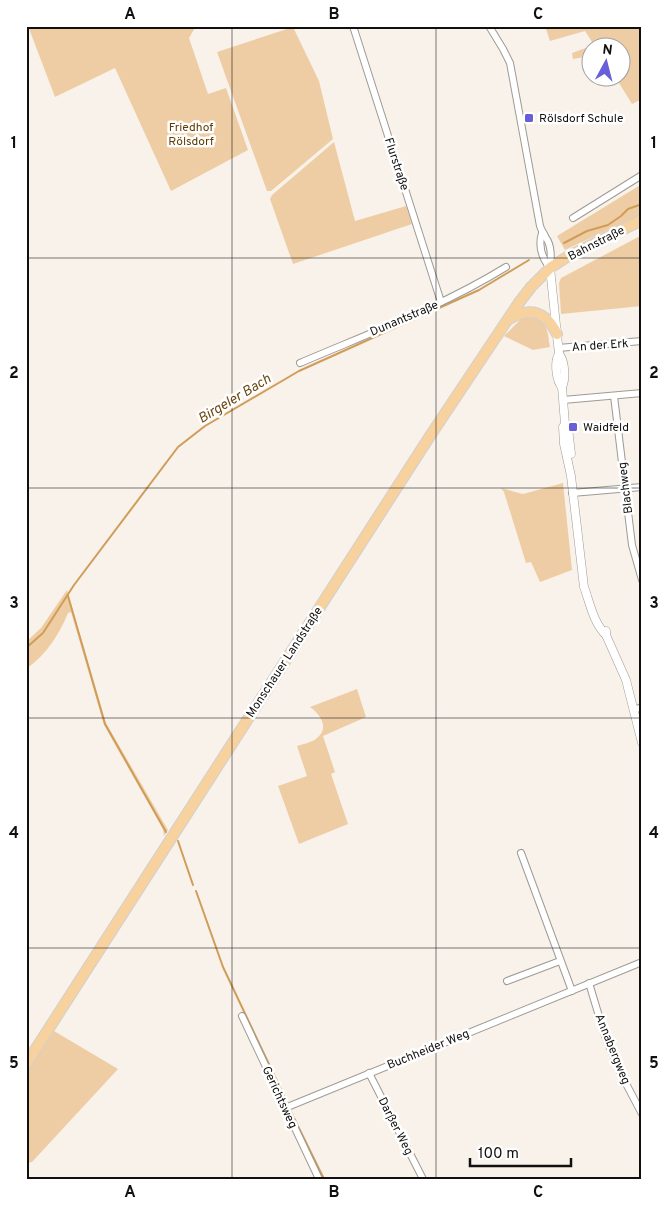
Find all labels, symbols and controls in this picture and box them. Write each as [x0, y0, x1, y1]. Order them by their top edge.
text: A [124, 5, 136, 25]
text: B [328, 5, 340, 25]
text: C [533, 5, 543, 25]
north arrow [580, 38, 630, 88]
text: N [601, 42, 613, 60]
place label: Rölsdorf Schule [539, 111, 623, 127]
marker: Rölsdorf Schule [523, 112, 535, 124]
park label: Friedhof Rölsdorf [168, 120, 214, 150]
text: 1 [11, 134, 17, 154]
text: 1 [651, 134, 657, 154]
street label: Flurstraße [380, 136, 412, 193]
street label: Bahnstraße [565, 223, 627, 265]
street label: Dunantstraße [368, 297, 441, 340]
street label: An der Erk [571, 336, 629, 356]
text: 2 [9, 364, 19, 384]
text: 2 [649, 364, 659, 384]
water label: Birgeler Bach [195, 371, 275, 428]
place label: Waidfeld [583, 420, 629, 436]
marker: Waidfeld [567, 421, 579, 433]
street label: Blachweg [615, 461, 637, 515]
text: 3 [9, 594, 19, 614]
text: 3 [649, 594, 659, 614]
street label: Monschauer Landstraße [243, 604, 327, 721]
text: 4 [9, 824, 19, 844]
text: 4 [649, 824, 659, 844]
street label: Annabergweg [591, 1012, 633, 1087]
street label: Buchheider Weg [385, 1026, 472, 1074]
text: 5 [9, 1054, 19, 1074]
text: 5 [649, 1054, 659, 1074]
street label: Gerichtsweg [258, 1064, 300, 1131]
street label: Darßer Weg [374, 1095, 416, 1158]
scale bar [470, 1135, 572, 1167]
text: 100 m [478, 1145, 519, 1164]
text: A [124, 1183, 136, 1203]
text: B [328, 1183, 340, 1203]
text: C [533, 1183, 543, 1203]

